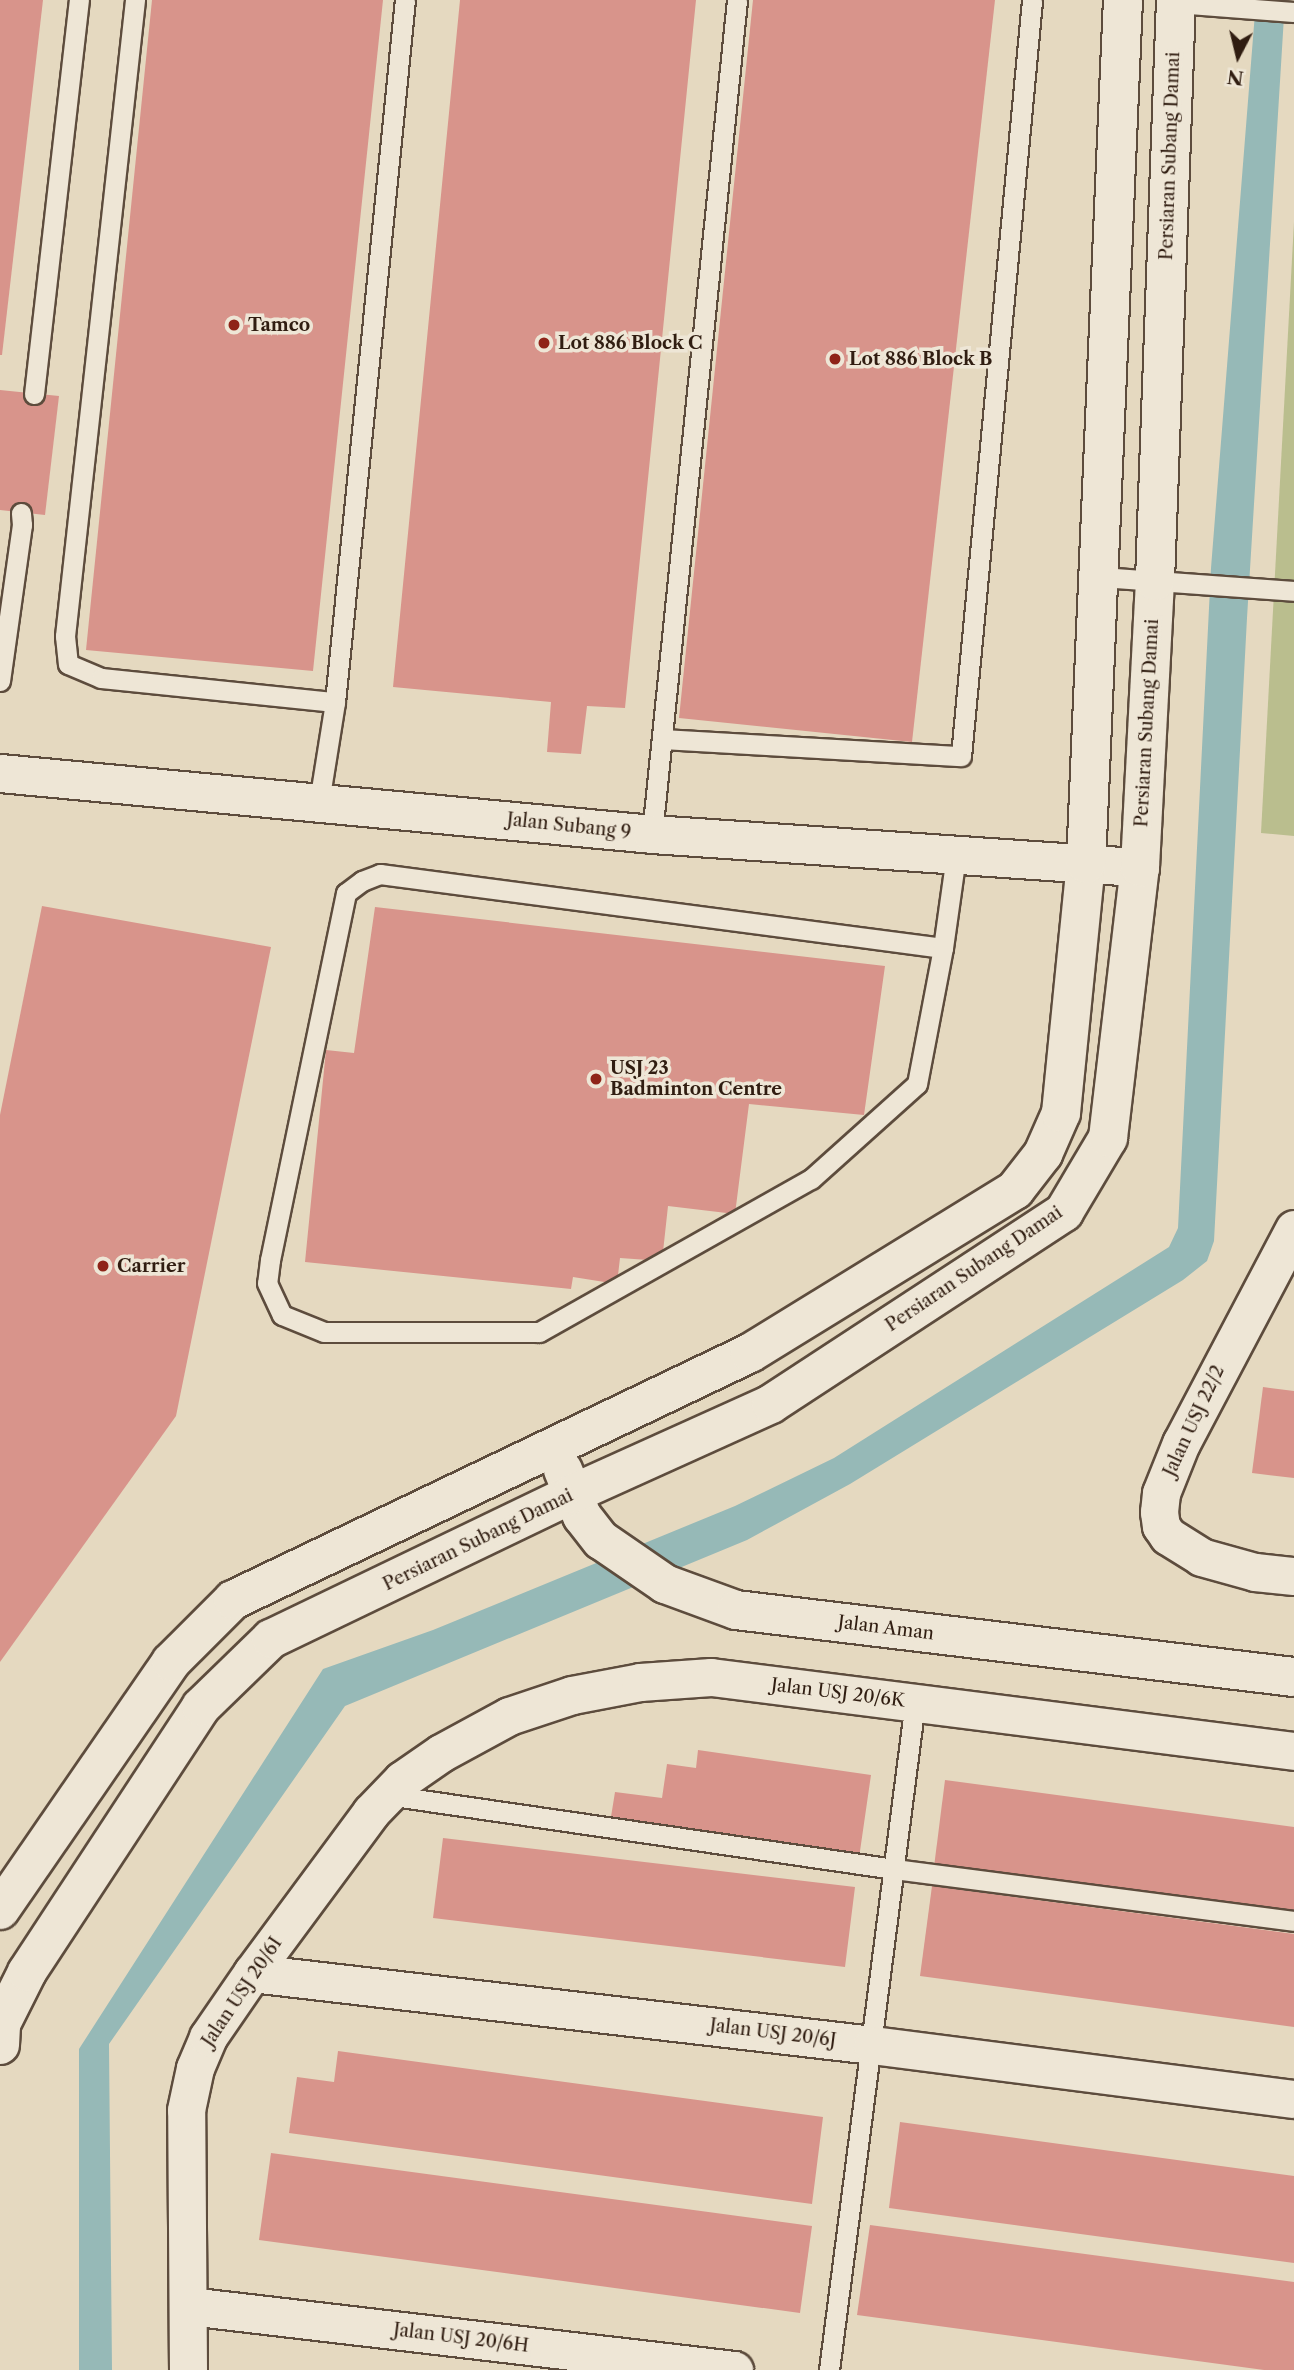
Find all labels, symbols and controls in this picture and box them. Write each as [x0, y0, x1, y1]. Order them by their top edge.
north arrow [1203, 21, 1273, 91]
street label: Persiaran Subang Damai [1156, 51, 1184, 261]
text: N [1226, 65, 1245, 90]
place label: Tamco [248, 314, 310, 336]
marker: Tamco [226, 317, 242, 333]
place label: Lot 886 Block C [558, 332, 703, 354]
marker: Lot 886 Block C [536, 335, 552, 351]
place label: Lot 886 Block B [849, 348, 993, 370]
marker: Lot 886 Block B [827, 351, 843, 367]
street label: Persiaran Subang Damai [1131, 618, 1163, 828]
street label: Jalan Subang 9 [506, 809, 632, 843]
place label: USJ 23 Badminton Centre [610, 1058, 782, 1100]
marker: USJ 23 Badminton Centre [588, 1071, 604, 1087]
street label: Persiaran Subang Damai [882, 1202, 1066, 1336]
place label: Carrier [117, 1255, 185, 1277]
marker: Carrier [95, 1258, 111, 1274]
street label: Jalan USJ 22/2 [1159, 1362, 1229, 1480]
street label: Persiaran Subang Damai [380, 1485, 576, 1595]
street label: Jalan Aman [836, 1611, 936, 1645]
street label: Jalan USJ 20/6K [770, 1674, 906, 1712]
street label: Jalan USJ 20/6I [197, 1933, 287, 2051]
street label: Jalan USJ 20/6J [709, 2015, 837, 2051]
street label: Jalan USJ 20/6H [392, 2319, 530, 2357]

